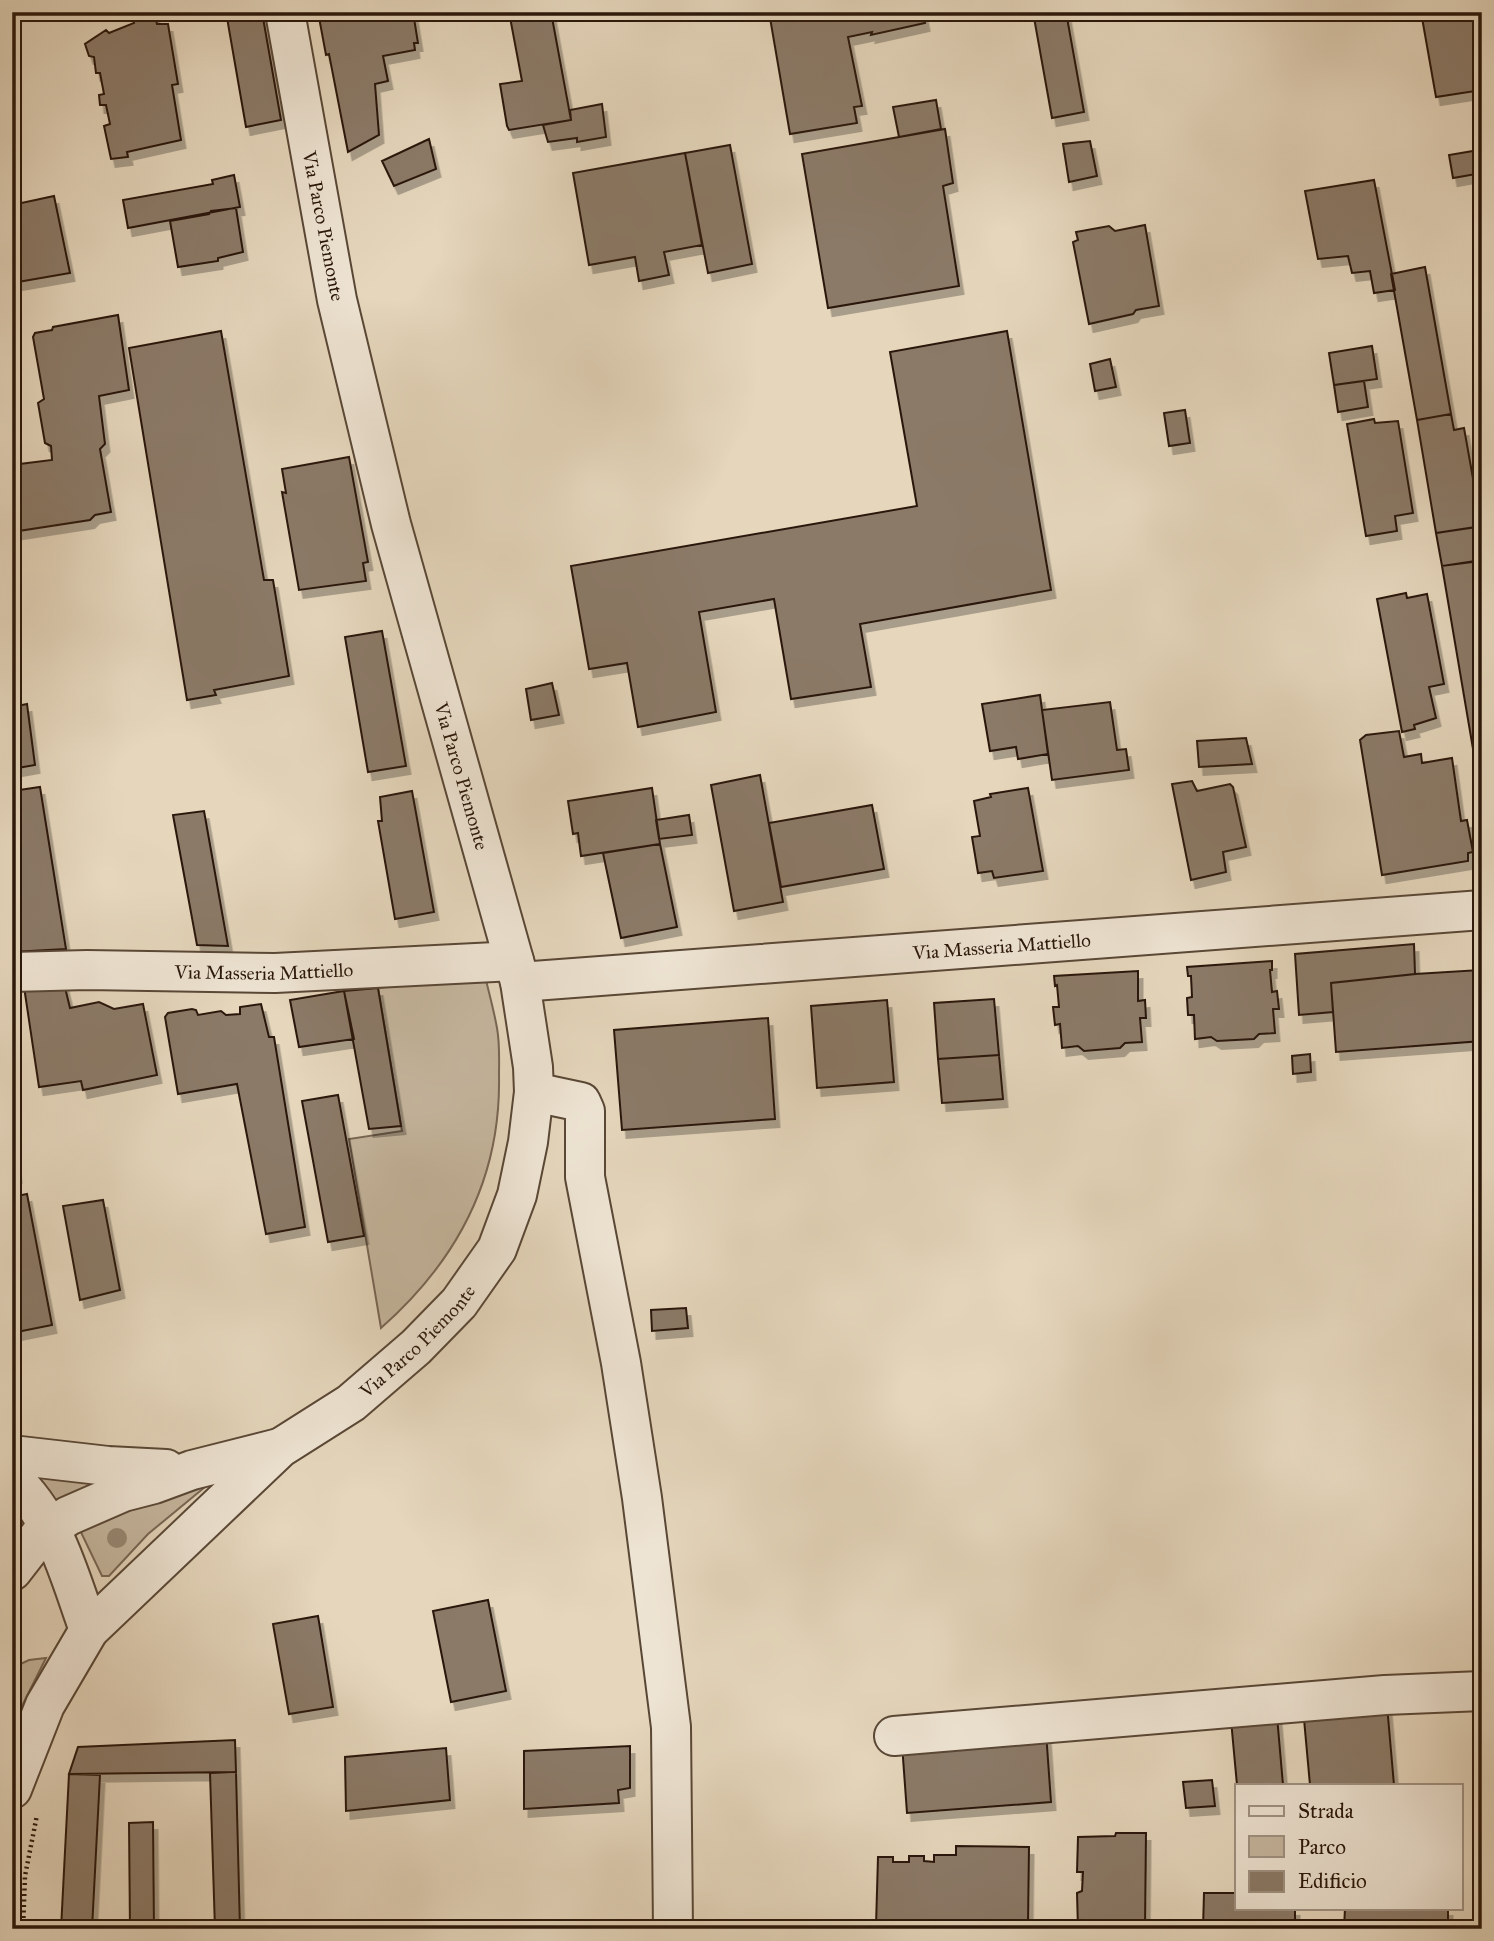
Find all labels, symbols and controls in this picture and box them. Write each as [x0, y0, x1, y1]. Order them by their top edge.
street label: Via Parco Piemonte [297, 148, 349, 303]
street label: Via Parco Piemonte [429, 699, 494, 853]
street label: Via Masseria Mattiello [911, 928, 1092, 965]
street label: Via Masseria Mattiello [173, 958, 354, 985]
street label: Via Parco Piemonte [354, 1280, 480, 1403]
legend [1235, 1784, 1462, 1910]
text: Strada [1298, 1798, 1354, 1824]
text: Parco [1298, 1834, 1346, 1860]
text: Edificio [1298, 1868, 1367, 1894]

